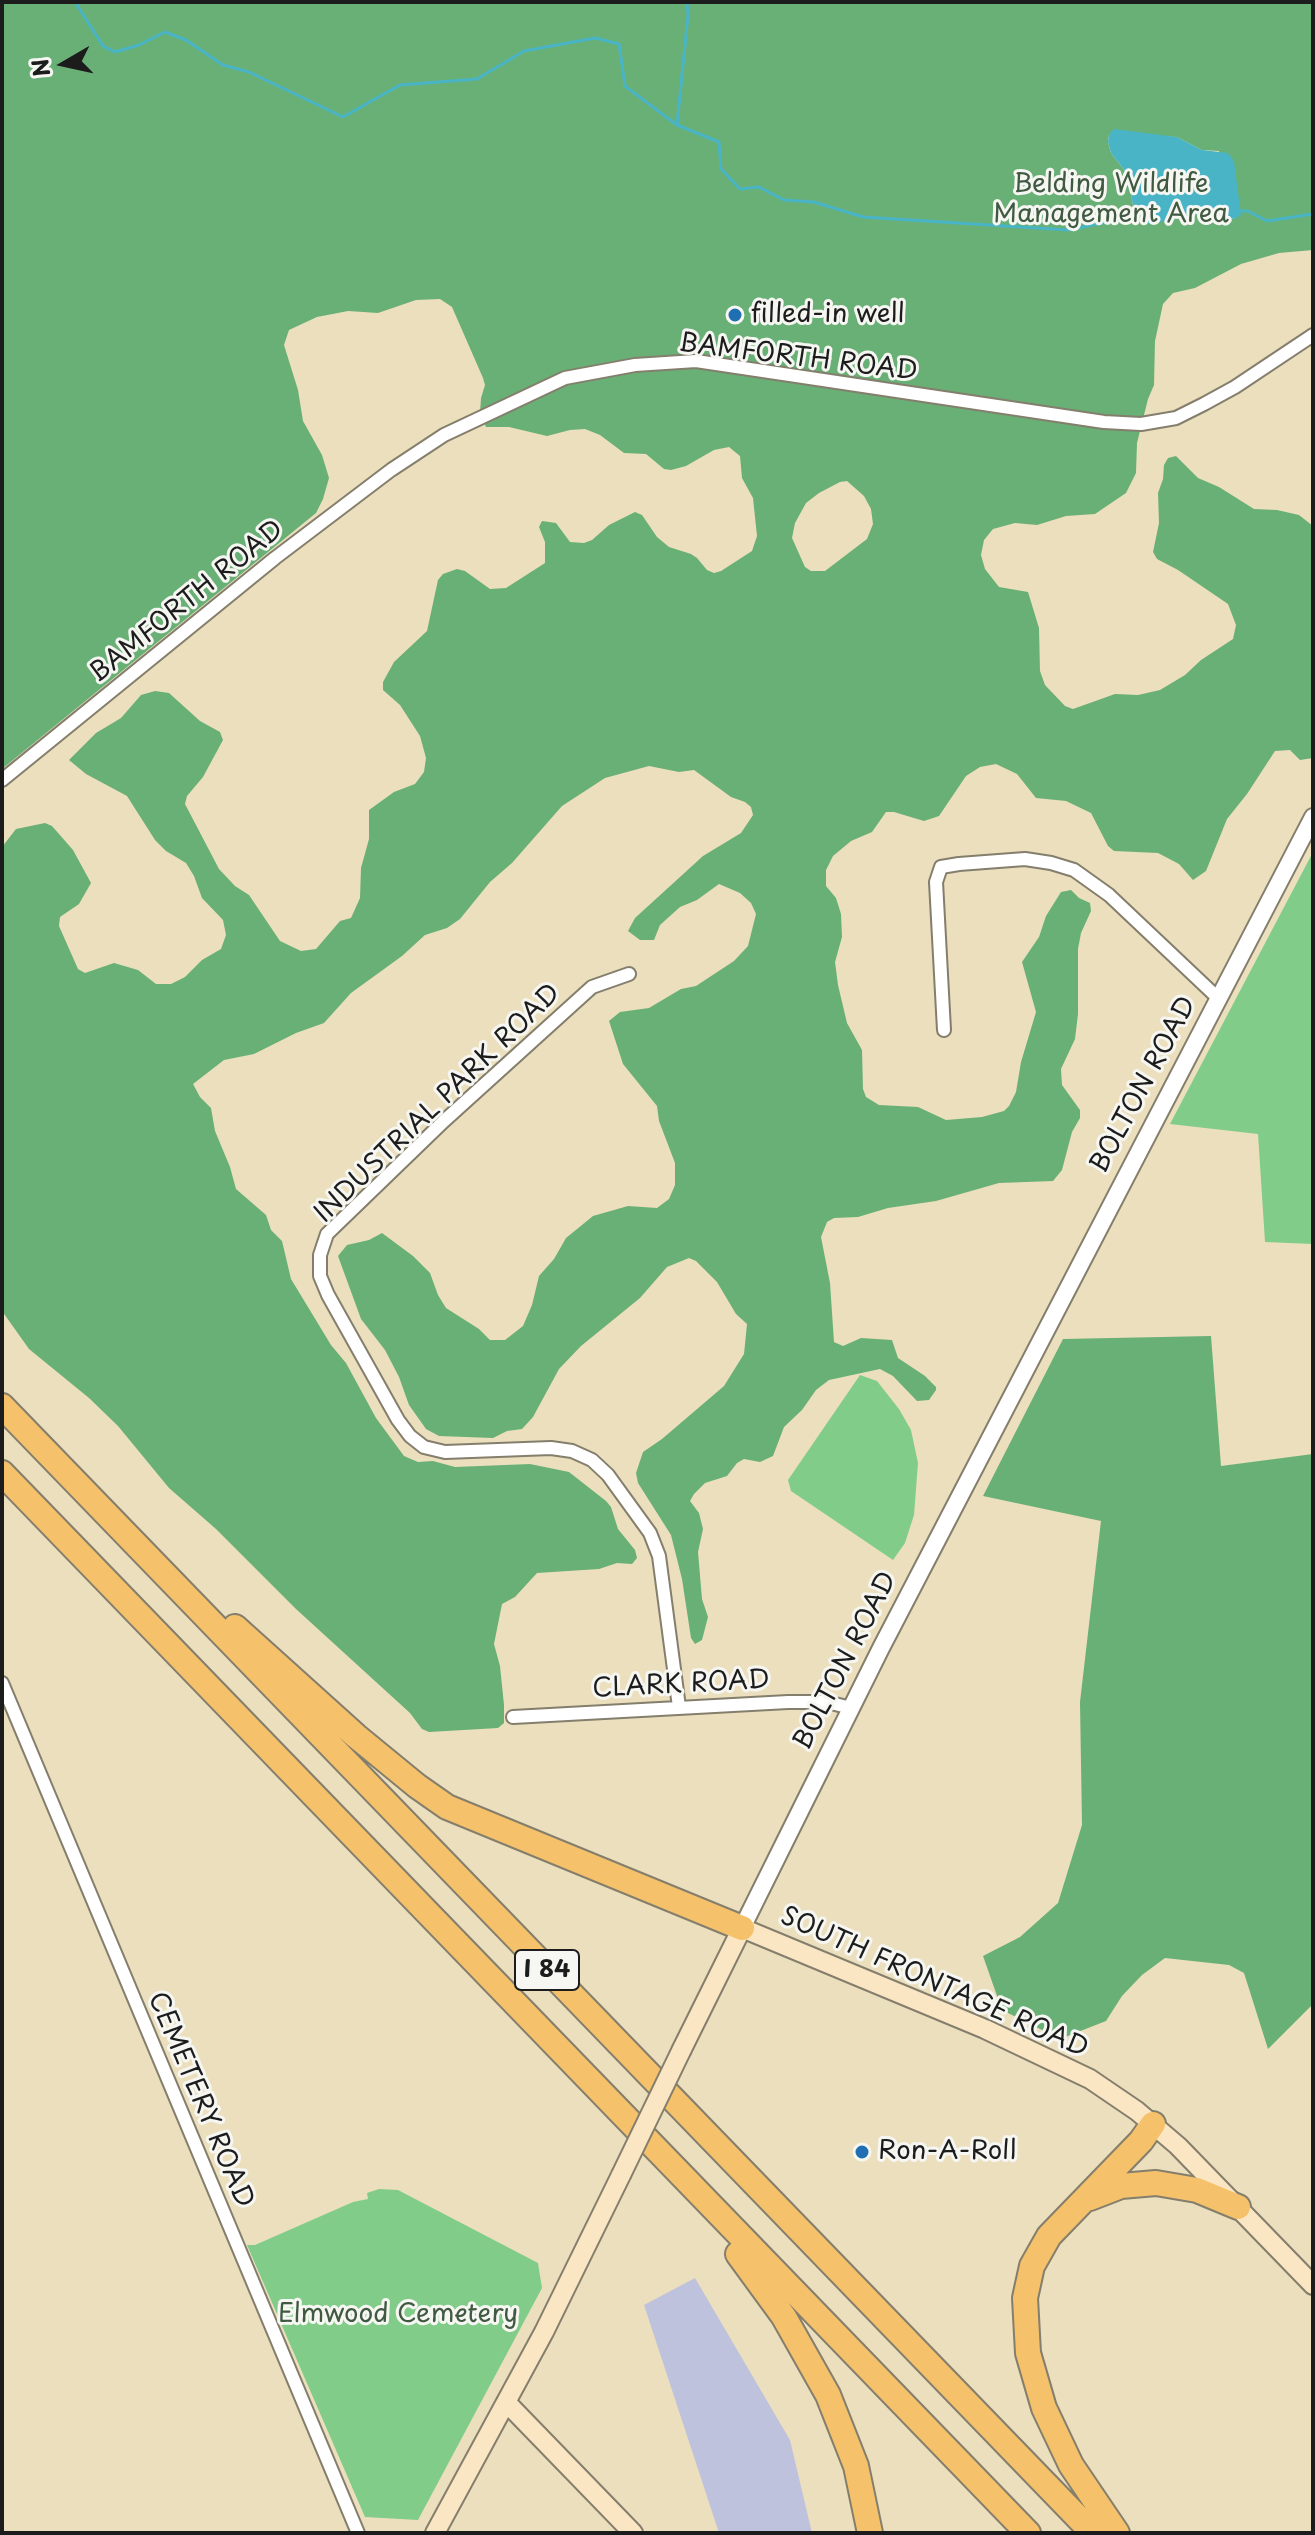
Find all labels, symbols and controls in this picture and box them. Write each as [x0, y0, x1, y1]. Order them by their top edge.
north arrow [24, 24, 104, 104]
text: N [22, 57, 57, 79]
park label: Belding Wildlife Management Area [993, 169, 1229, 230]
place label: filled-in well [751, 299, 905, 331]
marker: filled-in well [726, 306, 744, 324]
street label: BAMFORTH ROAD [677, 328, 919, 388]
street label: BAMFORTH ROAD [84, 514, 290, 690]
street label: INDUSTRIAL PARK ROAD [309, 978, 567, 1230]
street label: BOLTON ROAD [1084, 992, 1204, 1178]
street label: BOLTON ROAD [788, 1567, 904, 1755]
street label: CLARK ROAD [592, 1665, 770, 1705]
street label: SOUTH FRONTAGE ROAD [775, 1901, 1093, 2065]
road number: I 84 [515, 1950, 579, 1990]
street label: CEMETERY ROAD [140, 1988, 260, 2212]
place label: Ron-A-Roll [878, 2136, 1017, 2168]
marker: Ron-A-Roll [853, 2143, 871, 2161]
park label: Elmwood Cemetery [278, 2299, 518, 2331]

